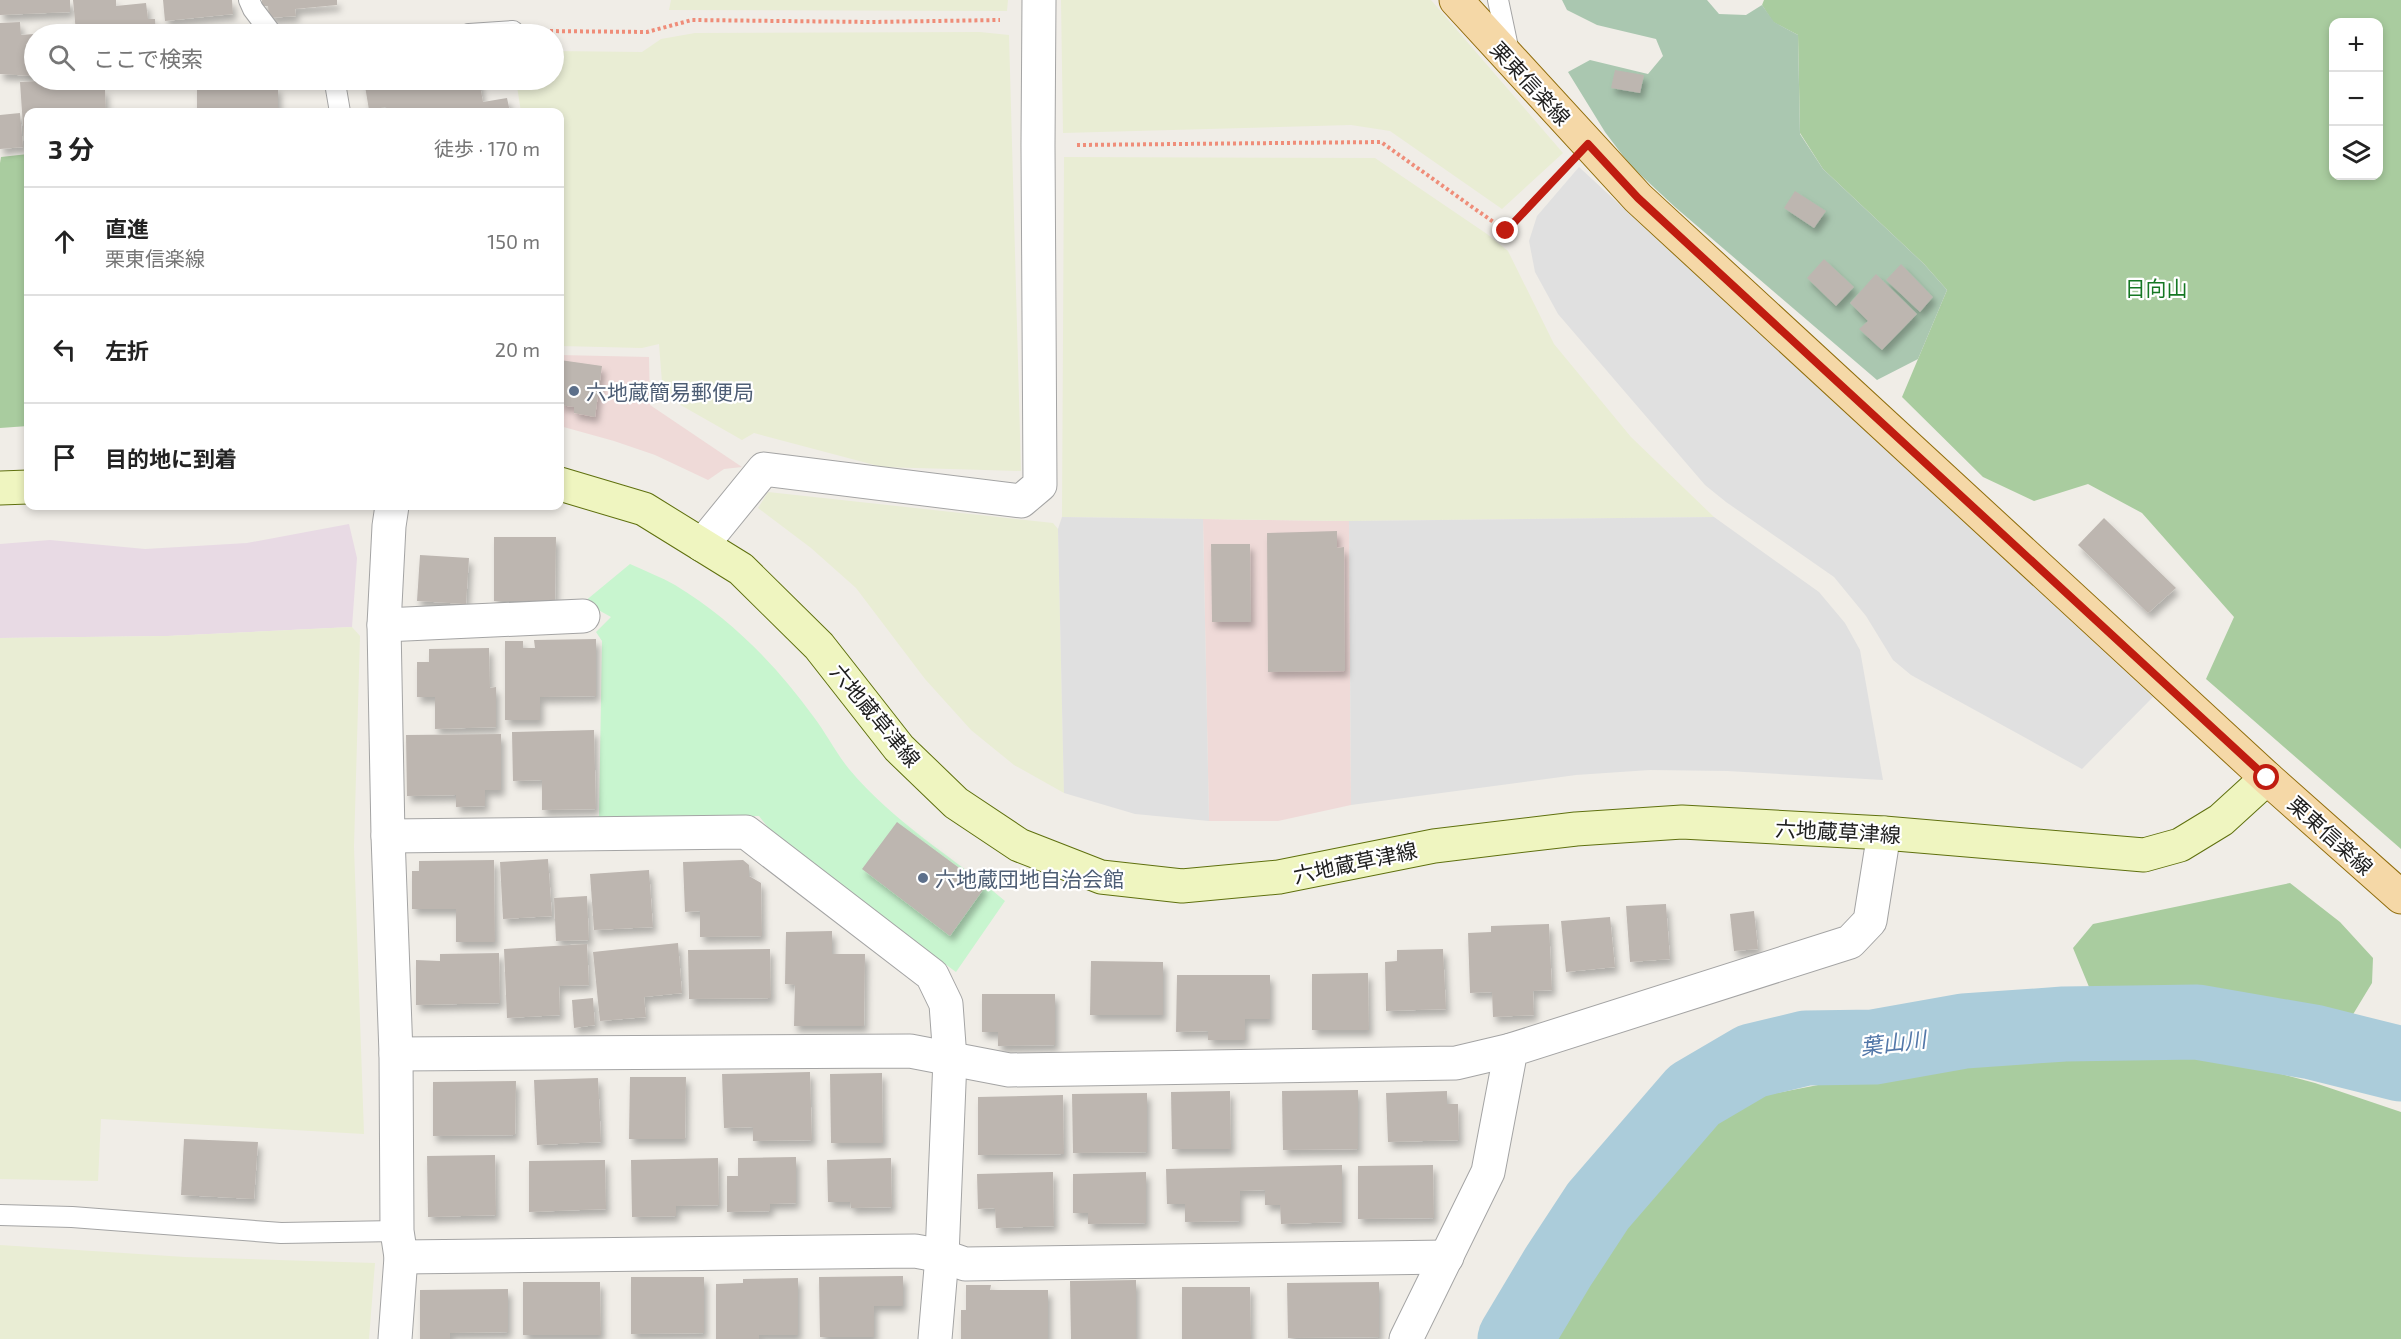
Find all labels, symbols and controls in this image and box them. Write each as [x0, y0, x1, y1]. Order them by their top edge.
map controls [2329, 18, 2383, 180]
button: + [2329, 18, 2383, 72]
search box [24, 24, 564, 90]
street label: 栗東信楽線 [1486, 36, 1576, 130]
icon: search [45, 41, 78, 74]
text: ここで検索 [93, 45, 203, 71]
button: − [2329, 72, 2383, 126]
button: layers [2329, 126, 2383, 180]
text: 3 分 [48, 133, 94, 164]
text: 徒歩 · 170 m [434, 136, 540, 160]
text: 直進 [105, 215, 149, 241]
route end [1492, 217, 1518, 243]
icon: ahead [48, 225, 81, 258]
text: 150 m [487, 229, 540, 253]
text: 栗東信楽線 [105, 246, 205, 270]
park label: 日向山 [2125, 275, 2188, 300]
icon: left [48, 333, 81, 366]
text: 左折 [105, 337, 149, 363]
text: 20 m [495, 337, 540, 361]
place label: 六地蔵簡易郵便局 [586, 379, 754, 404]
marker: 六地蔵簡易郵便局 [567, 384, 581, 398]
icon: arrive [48, 441, 81, 474]
text: 目的地に到着 [105, 445, 237, 471]
street label: 六地蔵草津線 [826, 659, 926, 771]
route start [2253, 764, 2279, 790]
street label: 栗東信楽線 [2284, 791, 2378, 879]
street label: 六地蔵草津線 [1774, 815, 1902, 847]
street label: 六地蔵草津線 [1291, 837, 1419, 887]
place label: 六地蔵団地自治会館 [935, 866, 1124, 891]
marker: 六地蔵団地自治会館 [916, 871, 930, 885]
water label: 葉山川 [1859, 1025, 1929, 1059]

